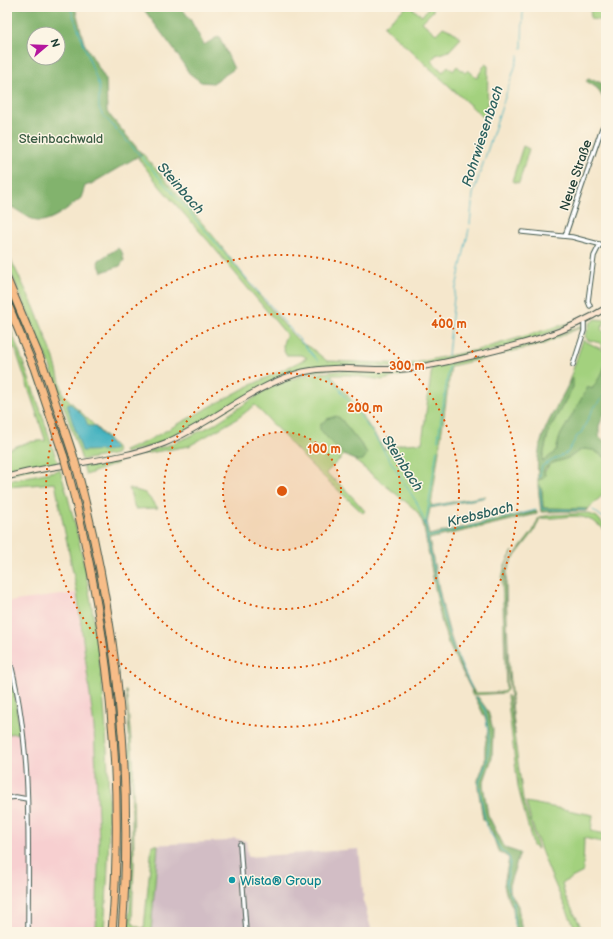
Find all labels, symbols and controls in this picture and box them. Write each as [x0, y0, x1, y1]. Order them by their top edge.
north arrow [26, 26, 66, 66]
text: N [47, 37, 62, 49]
water label: Rohrwiesenbach [458, 83, 507, 189]
park label: Steinbachwald [19, 131, 103, 147]
street label: Neue Straße [556, 137, 596, 213]
water label: Steinbach [154, 159, 208, 218]
text: 400 m [431, 317, 467, 332]
text: 300 m [389, 359, 425, 374]
text: 200 m [347, 401, 383, 416]
water label: Steinbach [378, 432, 427, 495]
text: 100 m [307, 442, 341, 457]
centre of rings [275, 484, 289, 498]
water label: Krebsbach [445, 498, 515, 531]
place label: Wista® Group [240, 873, 322, 889]
marker: Wista® Group [227, 875, 237, 885]

